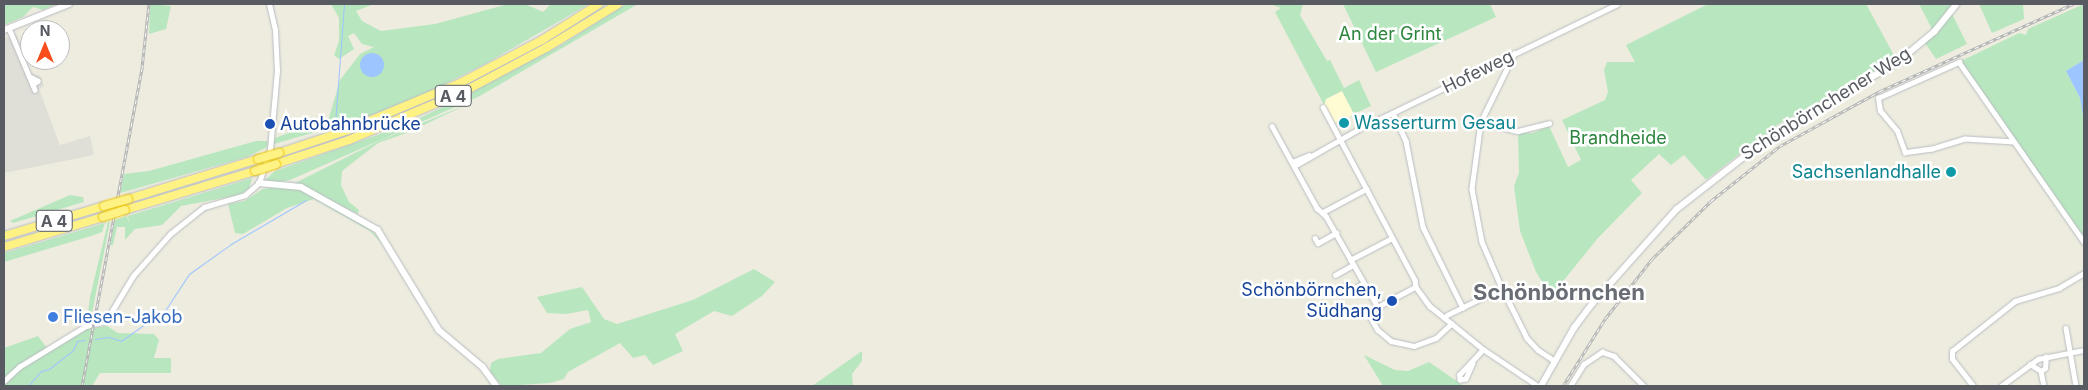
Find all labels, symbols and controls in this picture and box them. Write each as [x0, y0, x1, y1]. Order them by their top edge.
north arrow [20, 20, 70, 70]
text: N [40, 22, 50, 39]
park label: An der Grint [1339, 23, 1441, 45]
street label: Schönbörnchener Weg [1737, 43, 1915, 165]
street label: Hofeweg [1439, 46, 1517, 98]
road number: A 4 [434, 82, 472, 110]
place label: Wasserturm Gesau [1354, 112, 1516, 134]
place label: Autobahnbrücke [280, 113, 421, 135]
marker: Wasserturm Gesau [1338, 117, 1350, 129]
marker: Autobahnbrücke [264, 118, 276, 130]
park label: Brandheide [1569, 127, 1667, 149]
place label: Sachsenlandhalle [1792, 161, 1941, 183]
marker: Sachsenlandhalle [1945, 166, 1957, 178]
road number: A 4 [35, 208, 73, 235]
place label: Schönbörnchen, Südhang [1241, 280, 1382, 322]
district label: Schönbörnchen [1473, 280, 1645, 306]
marker: Schönbörnchen, Südhang [1386, 295, 1398, 307]
place label: Fliesen-Jakob [63, 306, 183, 328]
marker: Fliesen-Jakob [47, 311, 59, 323]

